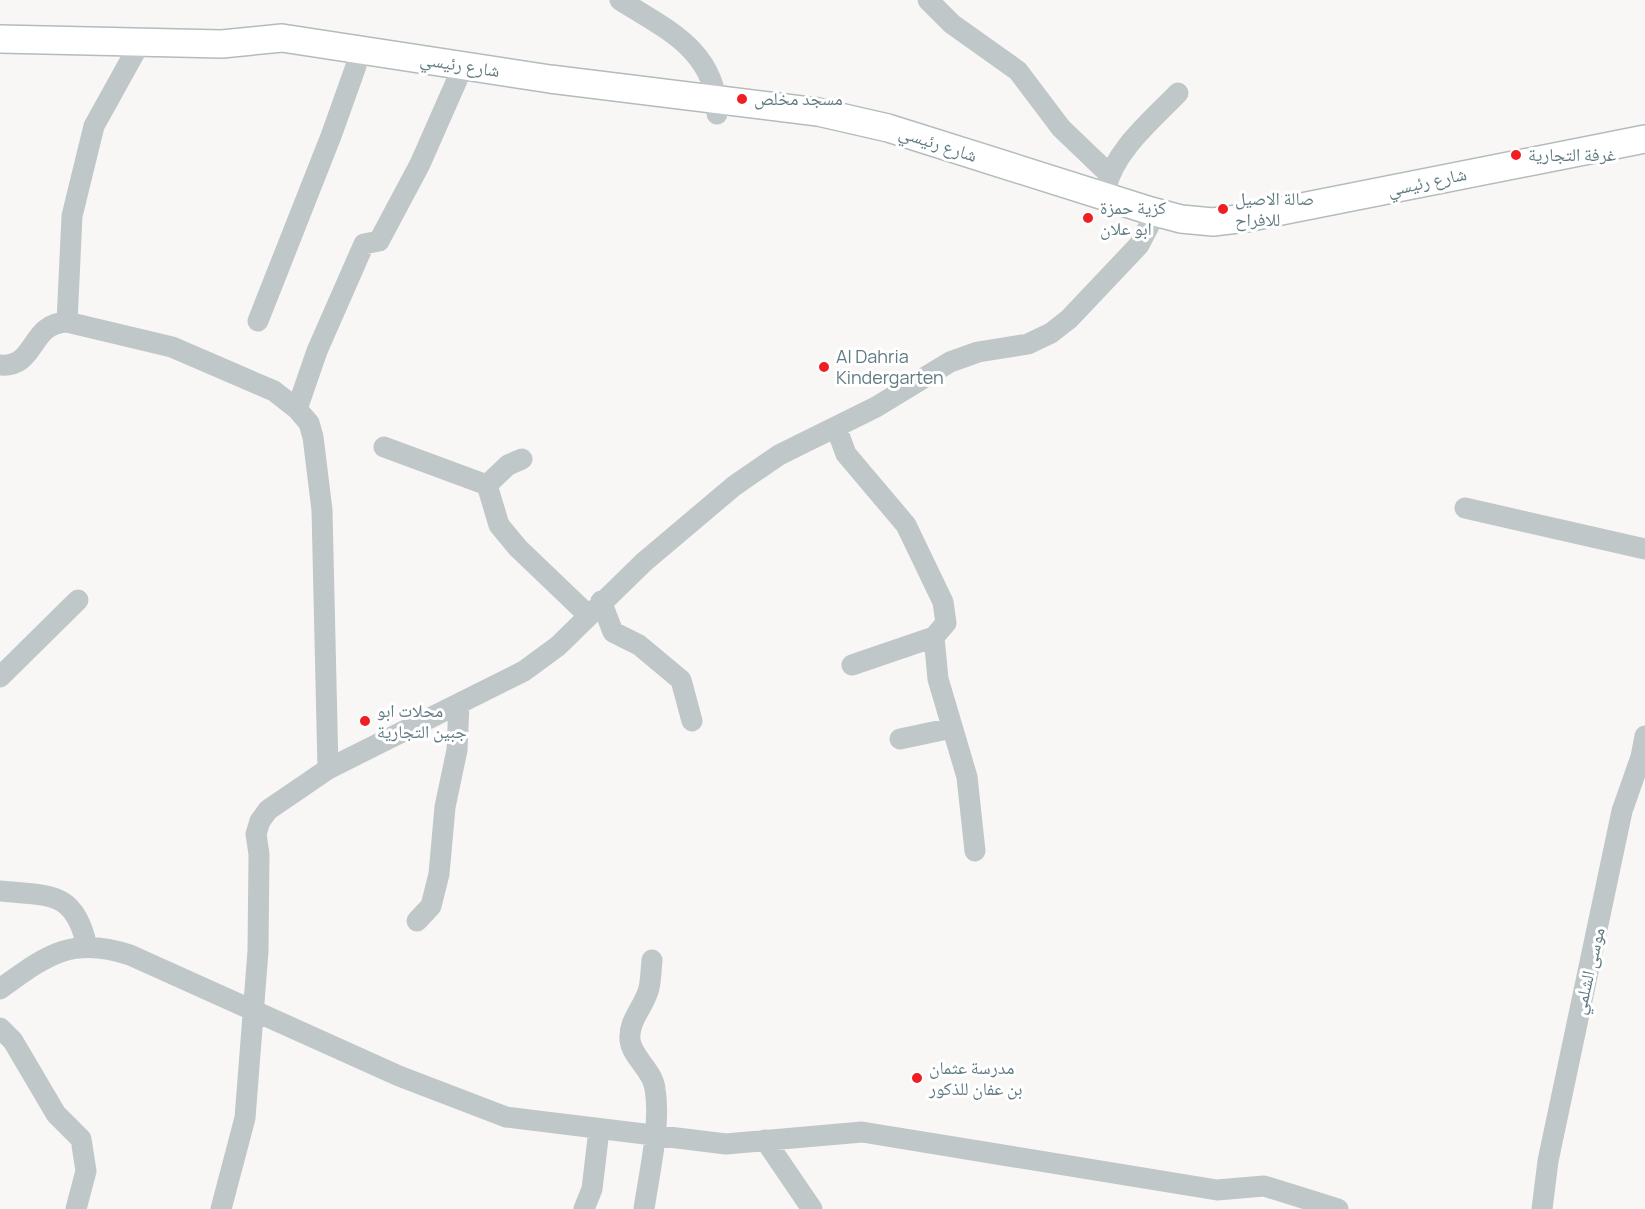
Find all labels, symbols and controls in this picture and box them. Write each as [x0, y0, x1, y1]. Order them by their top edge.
street label: شارع رئيسي [418, 46, 502, 86]
place label: مسجد مخلص [754, 86, 843, 110]
marker: مسجد مخلص [735, 92, 749, 106]
street label: شارع رئيسي [895, 119, 980, 170]
place label: غرفة التجارية [1528, 142, 1616, 166]
marker: غرفة التجارية [1509, 148, 1523, 162]
street label: شارع رئيسي [1385, 161, 1469, 205]
place label: صالة الاصيل للافراح [1235, 186, 1314, 232]
place label: كزية حمزة ابو علان [1100, 195, 1167, 240]
marker: صالة الاصيل للافراح [1216, 202, 1230, 216]
marker: كزية حمزة ابو علان [1081, 211, 1095, 225]
place label: Al Dahria Kindergarten [836, 344, 944, 389]
marker: Al Dahria Kindergarten [817, 360, 831, 374]
place label: محلات ابو جبين التجارية [377, 698, 467, 743]
marker: محلات ابو جبين التجارية [358, 714, 372, 728]
street label: موسى الشلمي [1566, 925, 1613, 1017]
place label: مدرسة عثمان بن عفان للذكور [928, 1055, 1022, 1100]
marker: مدرسة عثمان بن عفان للذكور [910, 1071, 924, 1085]

